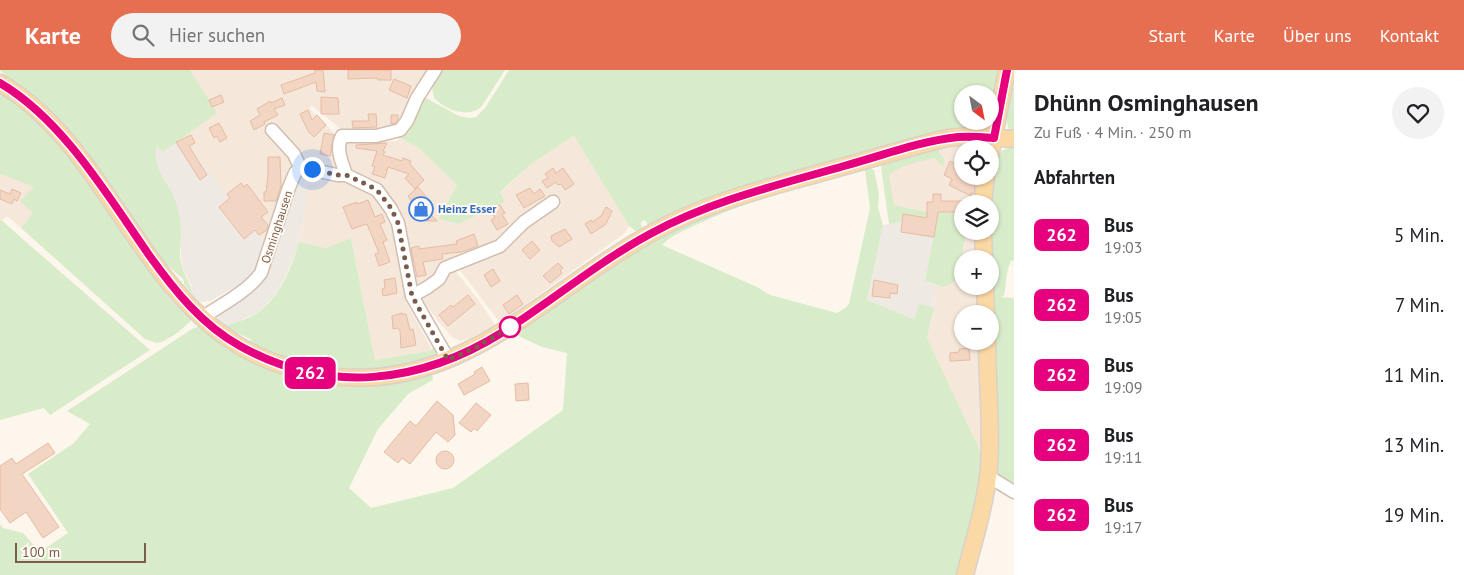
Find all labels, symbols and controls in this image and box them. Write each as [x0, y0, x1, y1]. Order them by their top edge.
search box [111, 13, 461, 58]
text: Karte [25, 20, 81, 51]
icon: search [129, 21, 157, 49]
text: Hier suchen [169, 23, 265, 47]
text: Start [1148, 24, 1186, 47]
text: Karte [1214, 24, 1255, 47]
text: Über uns [1283, 24, 1352, 47]
text: Kontakt [1380, 24, 1439, 47]
north arrow [954, 85, 999, 130]
map controls [954, 85, 999, 350]
text: Dhünn Osminghausen [1034, 87, 1259, 118]
button: heart [1392, 87, 1444, 139]
text: Zu Fuß · 4 Min. · 250 m [1034, 122, 1192, 142]
button: locate [954, 140, 999, 185]
your location [300, 157, 325, 182]
text: Abfahrten [1034, 165, 1115, 189]
street label: Osminghausen [258, 188, 295, 265]
button: layers [954, 195, 999, 240]
shop icon: Heinz Esser [408, 196, 434, 222]
place label: Heinz Esser [438, 201, 497, 216]
text: Bus [1104, 213, 1133, 237]
text: 262 [1046, 223, 1077, 246]
text: 5 Min. [1394, 223, 1444, 247]
text: 19:03 [1104, 237, 1142, 257]
button: + [954, 250, 999, 295]
text: Bus [1104, 283, 1133, 307]
text: 262 [1046, 293, 1077, 316]
text: 7 Min. [1395, 293, 1444, 317]
button: − [954, 305, 999, 350]
text: 19:05 [1104, 307, 1142, 327]
unlabelled marker [499, 316, 521, 338]
text: Bus [1104, 353, 1133, 377]
line badge: 262 [281, 357, 339, 389]
text: 262 [295, 361, 325, 384]
text: 262 [1046, 363, 1077, 386]
text: 11 Min. [1384, 363, 1444, 387]
text: 19:09 [1104, 377, 1142, 397]
text: Bus [1104, 423, 1133, 447]
text: 262 [1046, 433, 1077, 456]
text: 13 Min. [1384, 433, 1444, 457]
text: 19:11 [1104, 447, 1142, 467]
text: Bus [1104, 493, 1133, 517]
text: 262 [1046, 503, 1077, 526]
text: 19 Min. [1384, 503, 1444, 527]
text: 19:17 [1104, 517, 1142, 537]
scale bar [15, 540, 146, 563]
text: 100 m [22, 543, 60, 561]

